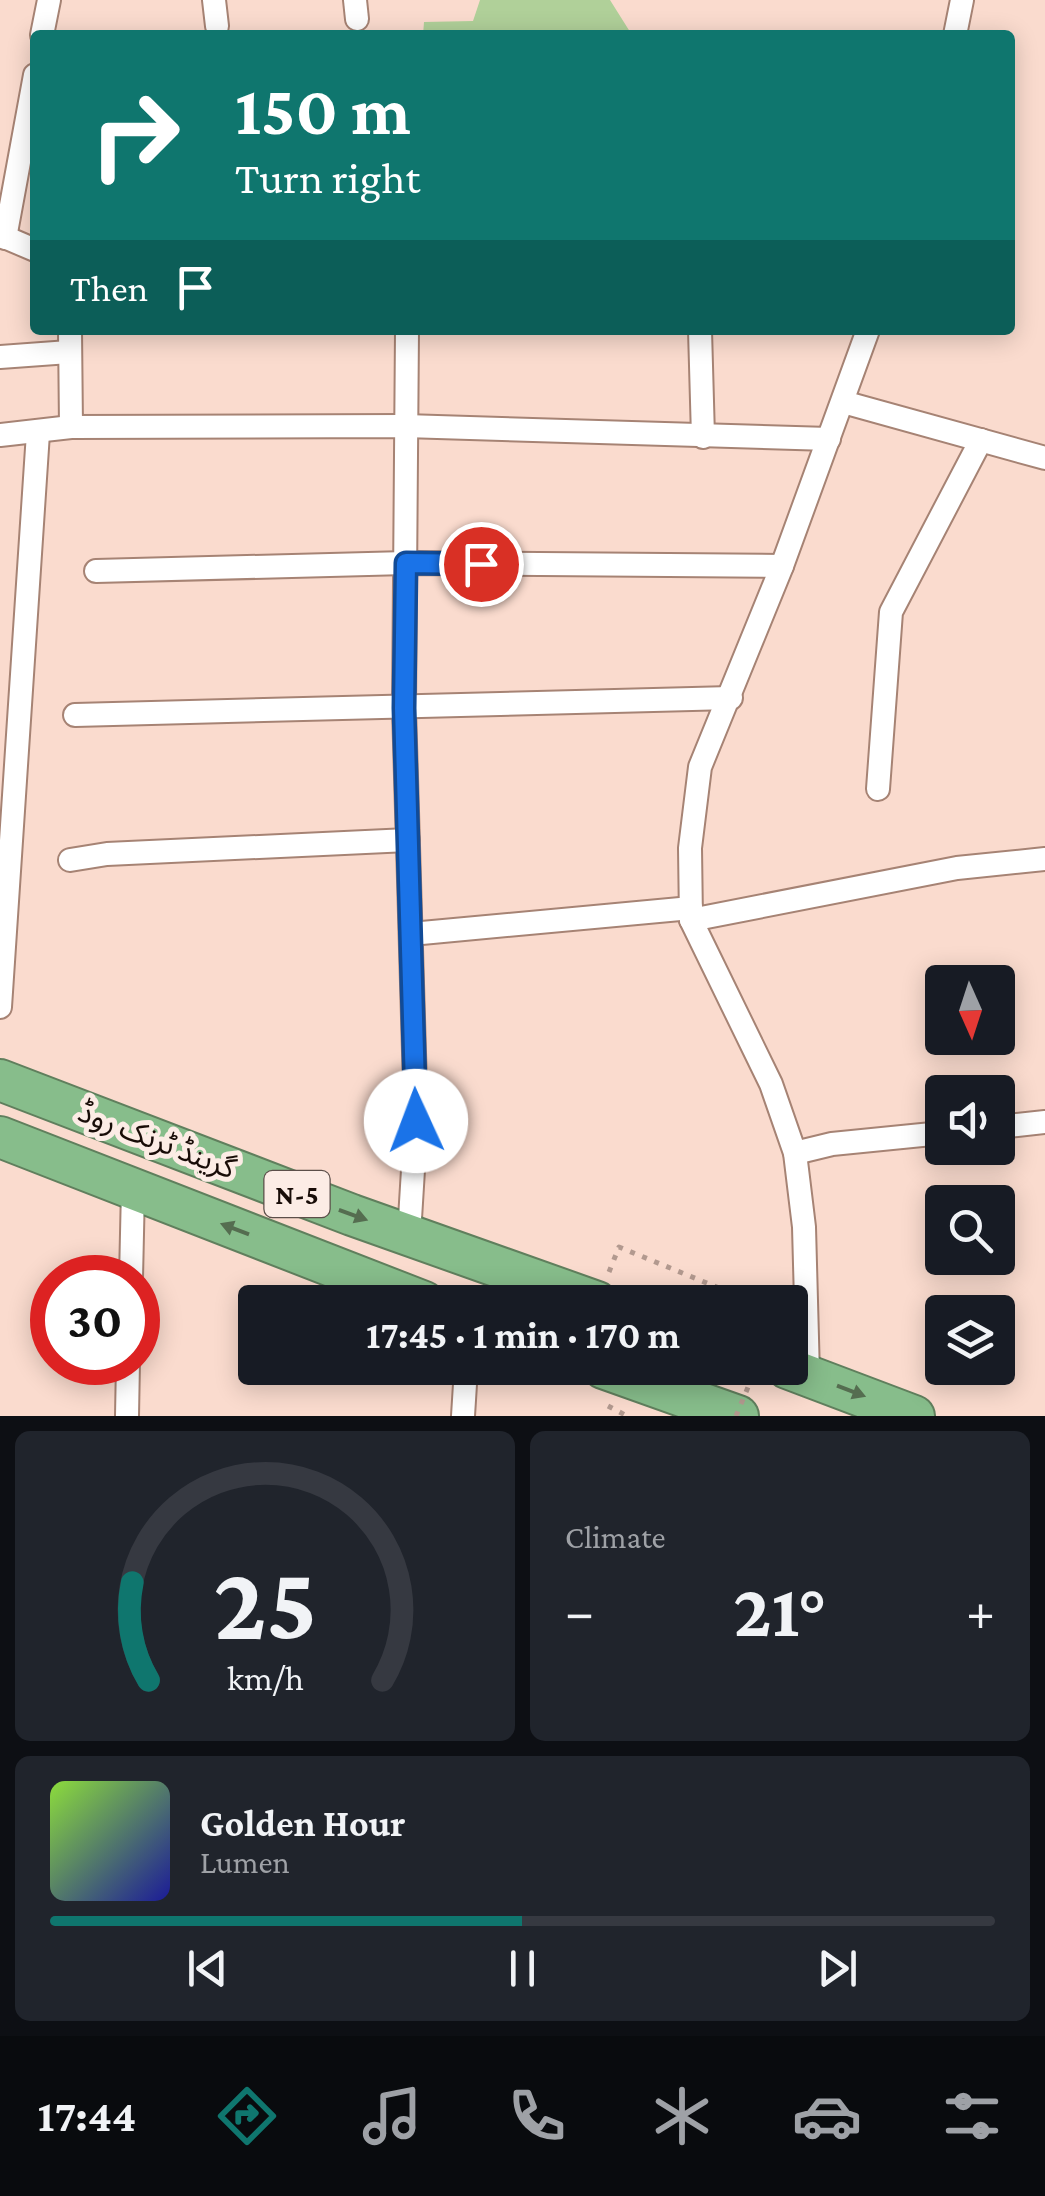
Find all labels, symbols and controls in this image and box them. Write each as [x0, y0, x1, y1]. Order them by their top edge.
icon: right [70, 70, 200, 200]
text: 150 m [235, 71, 411, 149]
text: Turn right [235, 153, 420, 203]
icon: arrive [168, 260, 223, 315]
text: Then [70, 267, 148, 309]
pin [439, 522, 524, 607]
icon: arrive [454, 537, 509, 592]
north arrow [925, 965, 1015, 1055]
map controls [925, 965, 1015, 1385]
position arrow [364, 1069, 468, 1173]
button: sound [925, 1075, 1015, 1165]
street label: گرینڈ ٹرنک روڈ [74, 1094, 241, 1186]
road number: N-5 [264, 1171, 330, 1217]
button: search [925, 1185, 1015, 1275]
one-way arrow [338, 1208, 368, 1223]
one-way arrow [220, 1220, 250, 1236]
speed limit sign: 30 [30, 1255, 160, 1385]
button: layers [925, 1295, 1015, 1385]
text: 17:45 · 1 min · 170 m [366, 1314, 680, 1356]
one-way arrow [836, 1384, 866, 1400]
text: Climate [565, 1519, 666, 1555]
text: 25 [213, 1545, 317, 1660]
text: 21° [733, 1569, 827, 1652]
text: − [565, 1581, 594, 1642]
text: + [966, 1581, 995, 1642]
text: km/h [226, 1658, 304, 1698]
text: Golden Hour [200, 1802, 406, 1844]
text: Lumen [200, 1844, 290, 1880]
icon: previous [180, 1941, 235, 1996]
icon: pause [495, 1941, 550, 1996]
icon: next [810, 1941, 865, 1996]
icon: directions [212, 2081, 282, 2151]
icon: music [357, 2081, 427, 2151]
icon: phone [502, 2081, 572, 2151]
icon: climate [647, 2081, 717, 2151]
icon: car [792, 2081, 862, 2151]
icon: filters [937, 2081, 1007, 2151]
text: 17:44 [38, 2091, 136, 2141]

